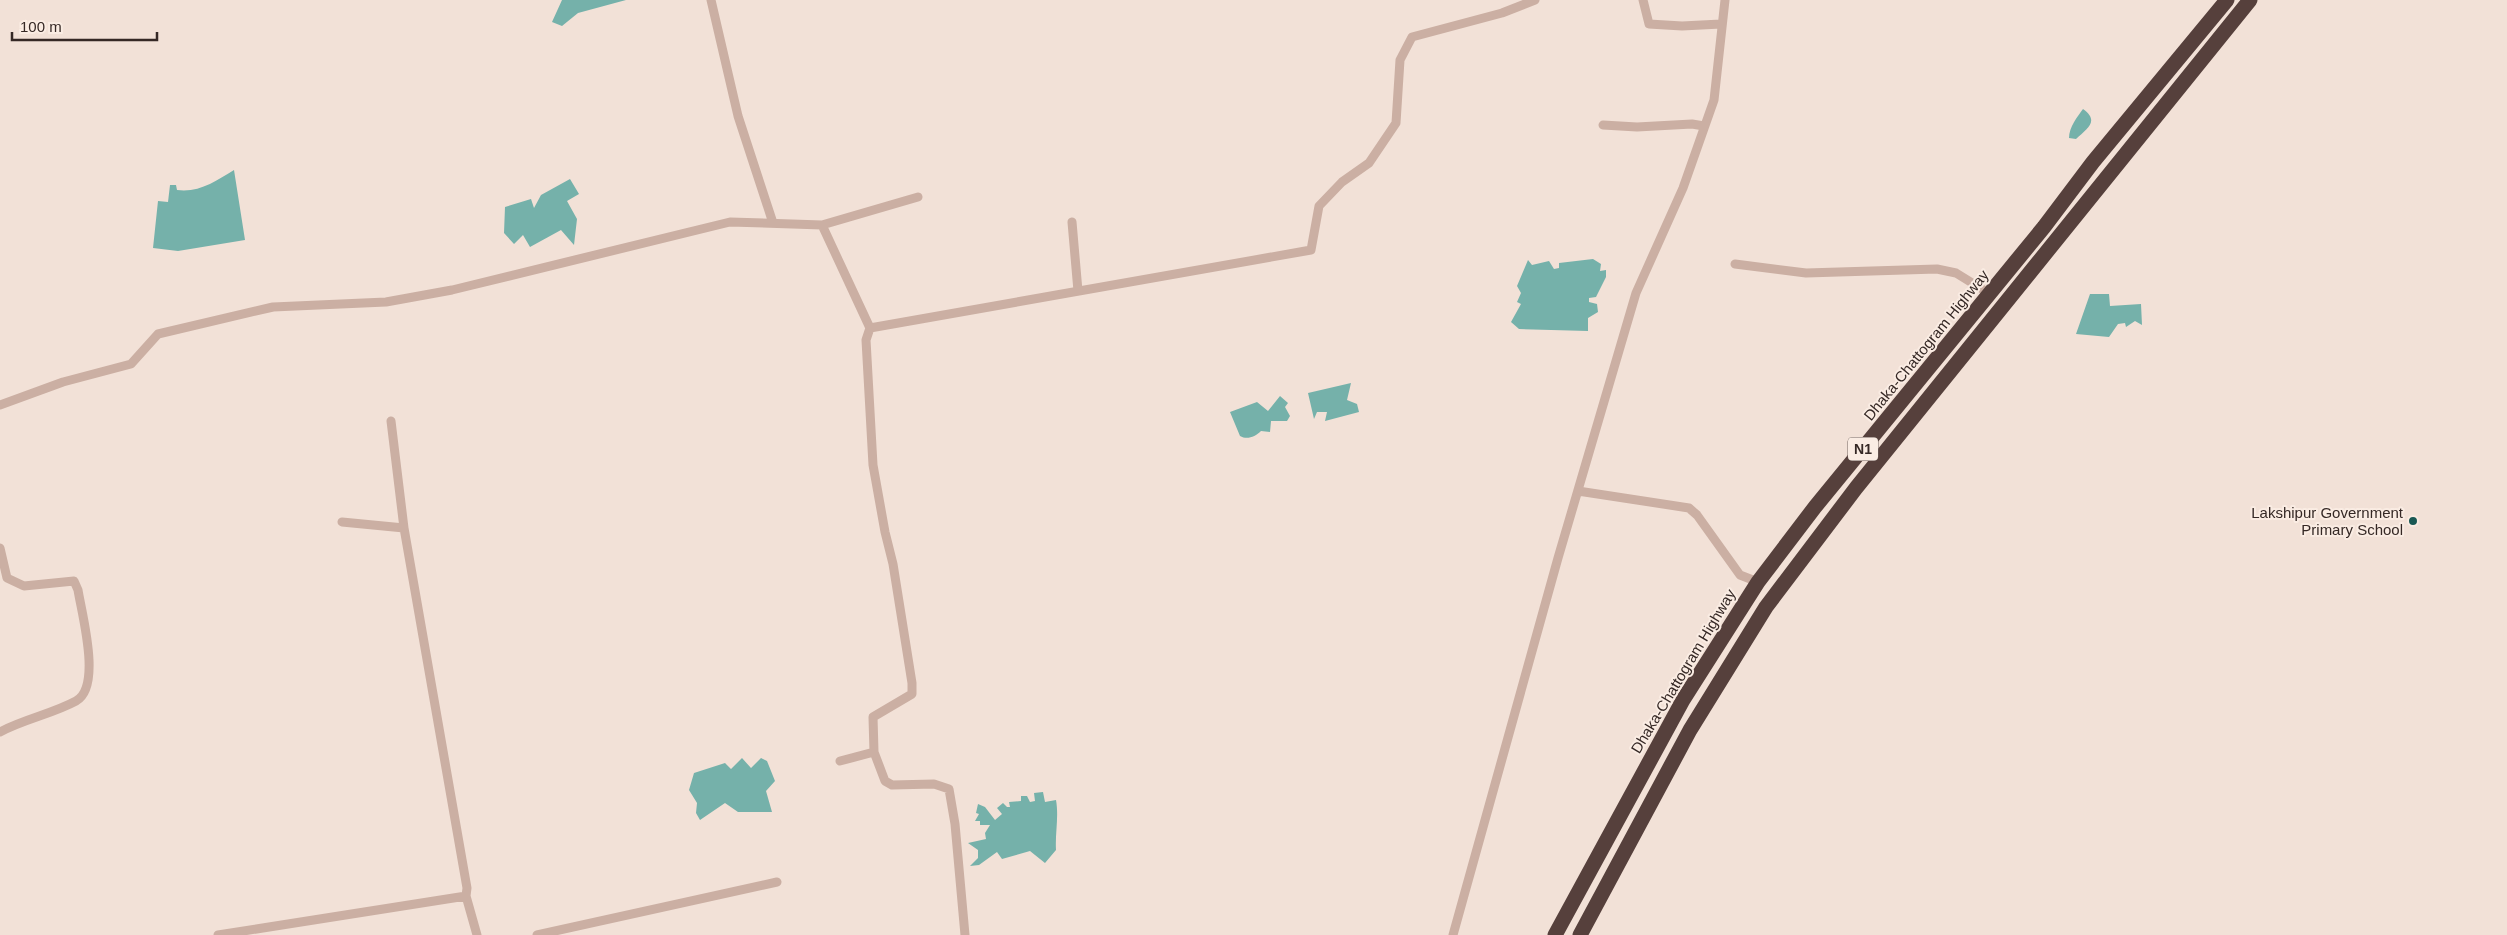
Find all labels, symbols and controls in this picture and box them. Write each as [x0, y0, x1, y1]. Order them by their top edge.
scale bar [12, 10, 158, 42]
text: 100 m [20, 18, 62, 35]
street label: Dhaka-Chattogram Highway [1860, 266, 1992, 424]
road number: N1 [1848, 438, 1878, 460]
place label: Lakshipur Government Primary School [2251, 504, 2404, 538]
marker: Lakshipur Government Primary School [2407, 515, 2419, 527]
street label: Dhaka-Chattogram Highway [1627, 585, 1739, 756]

